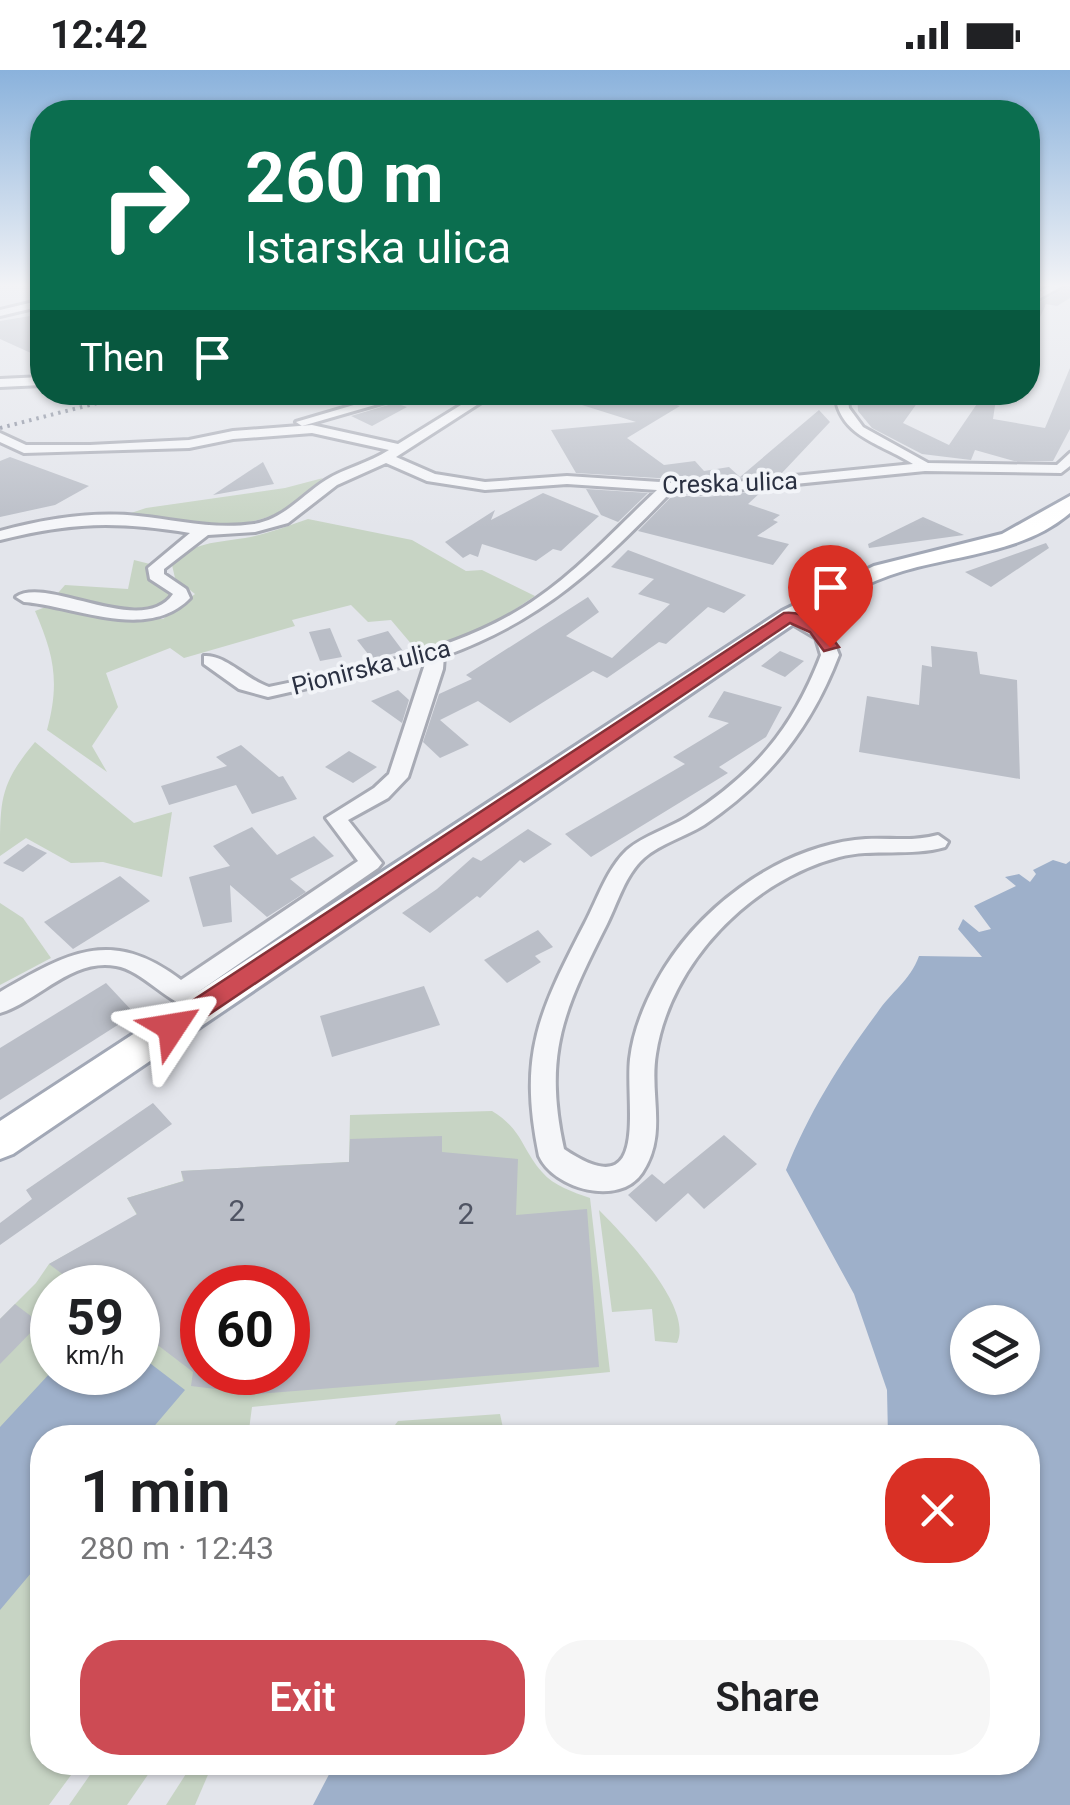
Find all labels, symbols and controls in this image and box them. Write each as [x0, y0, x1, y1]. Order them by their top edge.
text: 12:42 [50, 13, 148, 57]
text: 260 m [245, 137, 444, 219]
icon: right [80, 140, 210, 270]
text: Istarska ulica [245, 221, 511, 274]
icon: arrive [185, 330, 240, 385]
text: Then [80, 336, 165, 380]
street label: Creska ulica [662, 466, 798, 500]
pin [788, 545, 873, 648]
icon: arrive [803, 560, 858, 615]
street label: Pionirska ulica [289, 633, 453, 701]
position arrow [120, 975, 224, 1079]
house number: 2 [229, 1193, 245, 1228]
house number: 2 [458, 1196, 474, 1231]
speed limit sign: 60 [180, 1265, 310, 1395]
text: 59 [66, 1289, 124, 1347]
map controls [950, 1305, 1040, 1395]
button: layers [950, 1305, 1040, 1395]
text: km/h [66, 1341, 124, 1370]
text: 1 min [80, 1456, 230, 1527]
button: close [885, 1458, 990, 1563]
text: 280 m · 12:43 [80, 1529, 274, 1567]
button: Exit [80, 1640, 525, 1755]
button: Share [545, 1640, 990, 1755]

